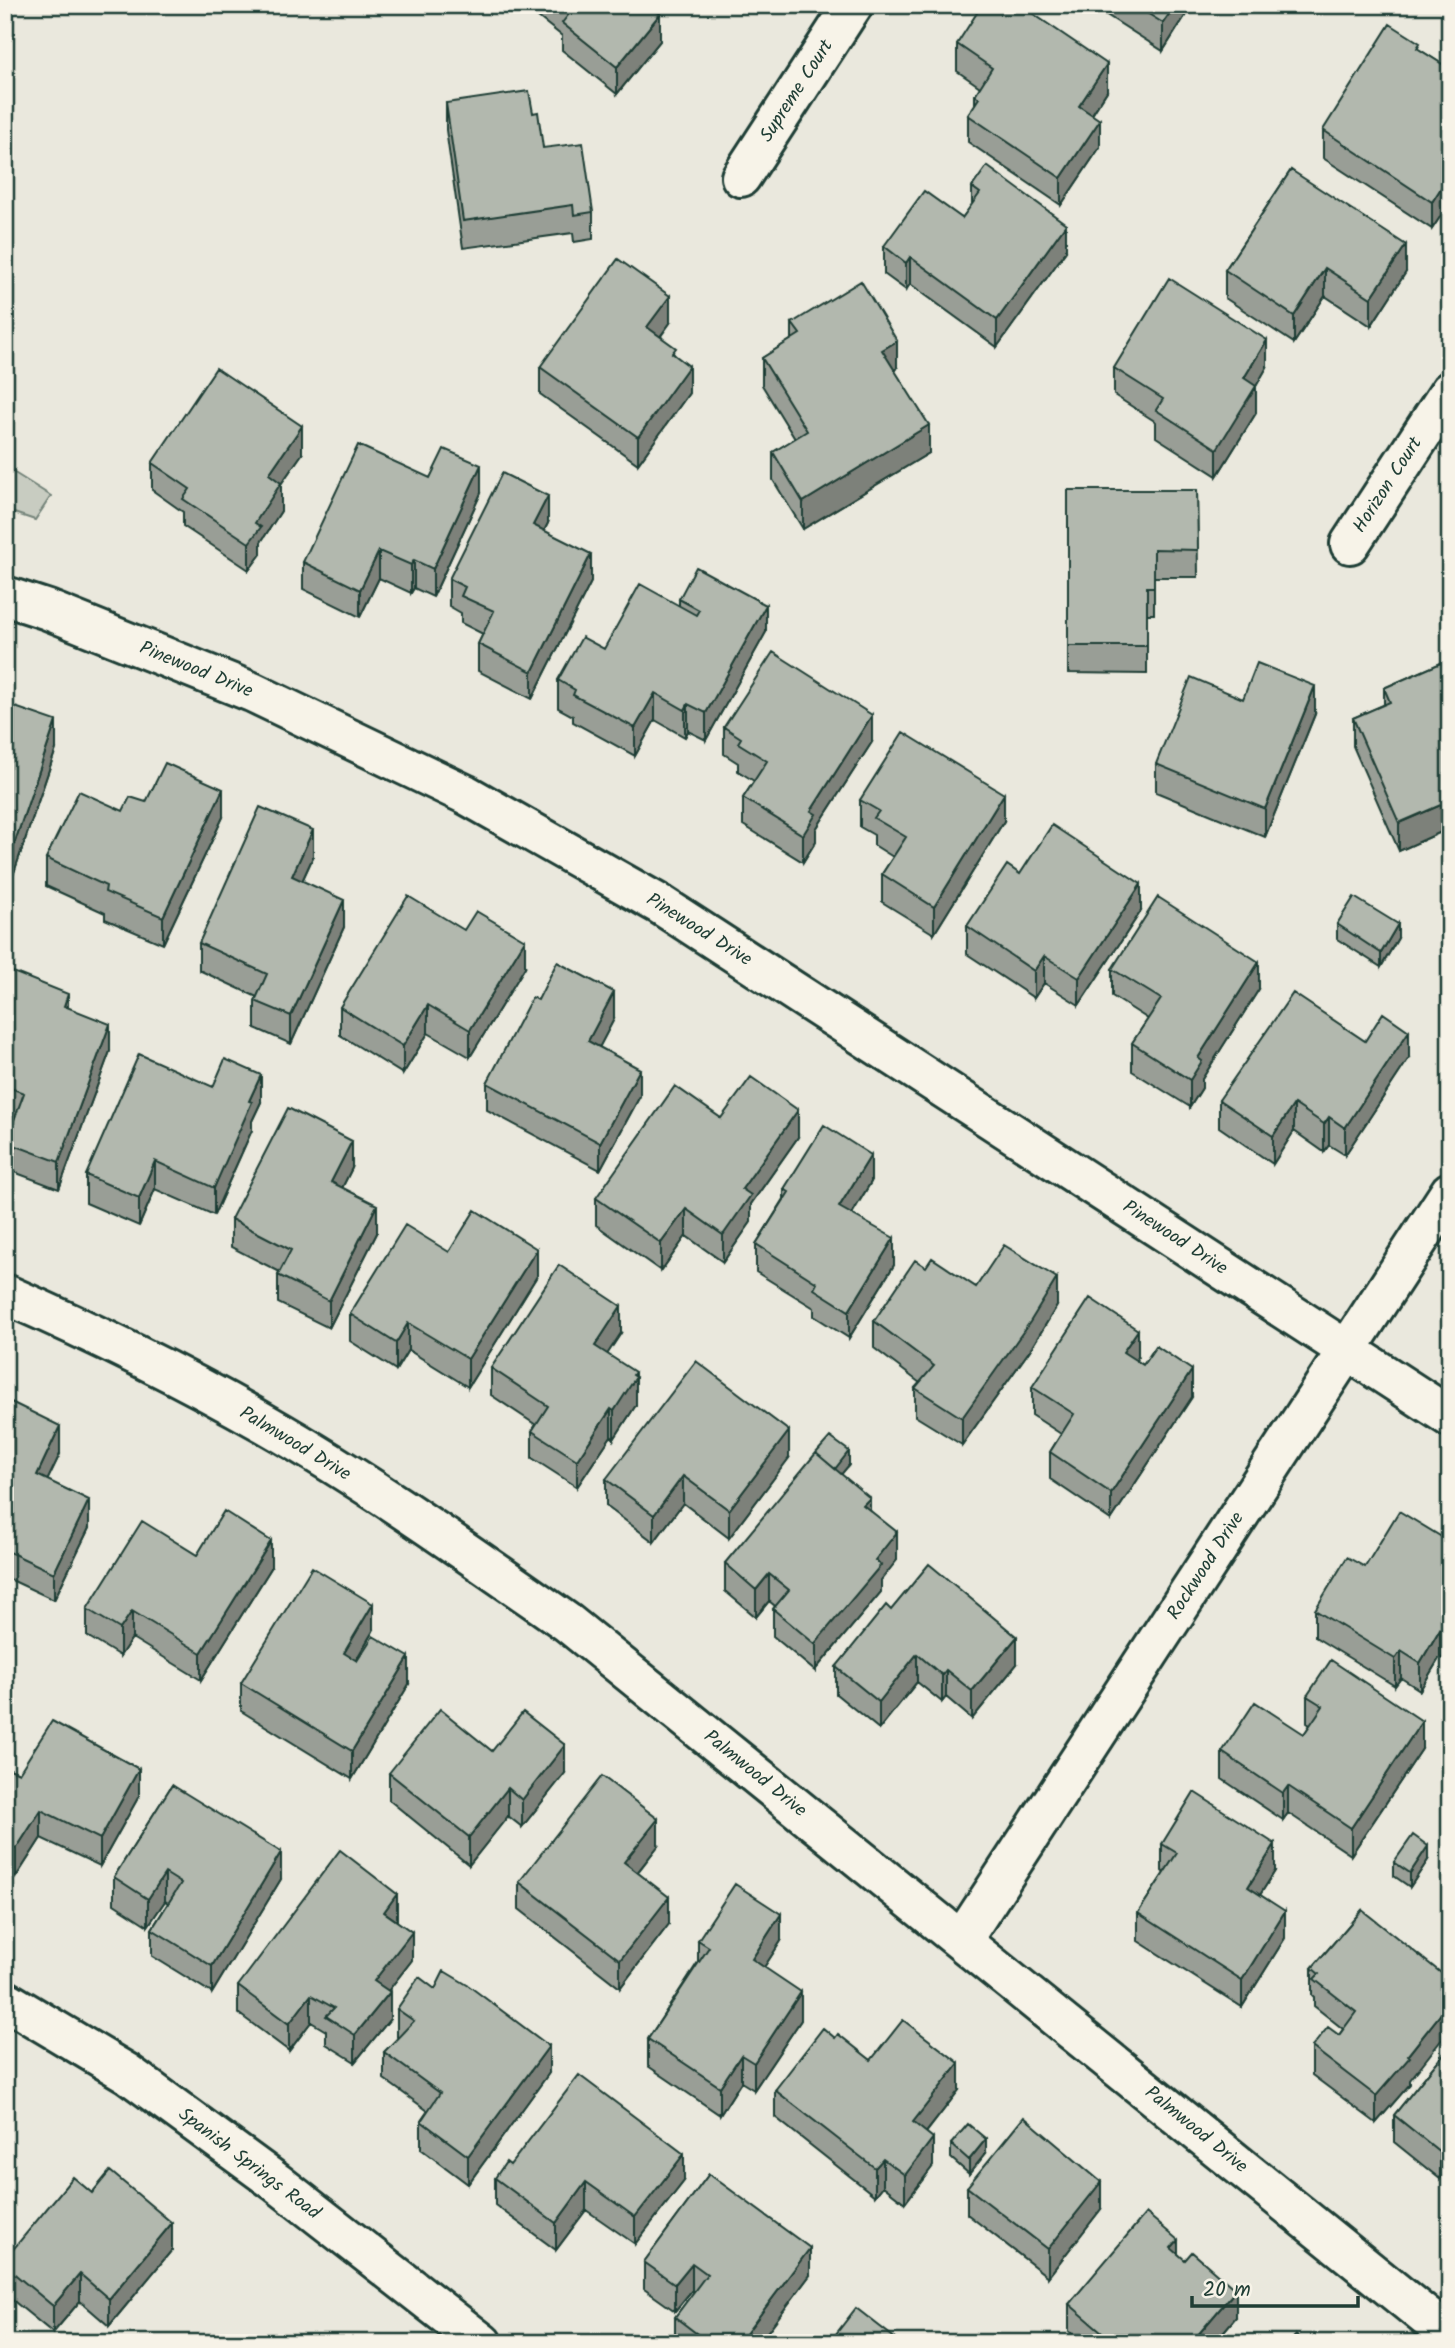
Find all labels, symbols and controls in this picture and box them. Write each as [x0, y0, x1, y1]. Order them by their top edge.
street label: Supreme Court [752, 33, 842, 148]
street label: Horizon Court [1346, 430, 1431, 539]
street label: Pinewood Drive [135, 634, 258, 707]
street label: Pinewood Drive [640, 885, 758, 975]
street label: Pinewood Drive [1116, 1193, 1234, 1284]
street label: Palmwood Drive [233, 1399, 357, 1489]
street label: Rockwood Drive [1160, 1506, 1253, 1626]
street label: Palmwood Drive [697, 1723, 814, 1826]
street label: Palmwood Drive [1138, 2079, 1255, 2182]
street label: Spanish Springs Road [171, 2100, 327, 2228]
scale bar [1192, 2264, 1359, 2308]
text: 20 m [1203, 2274, 1251, 2307]

